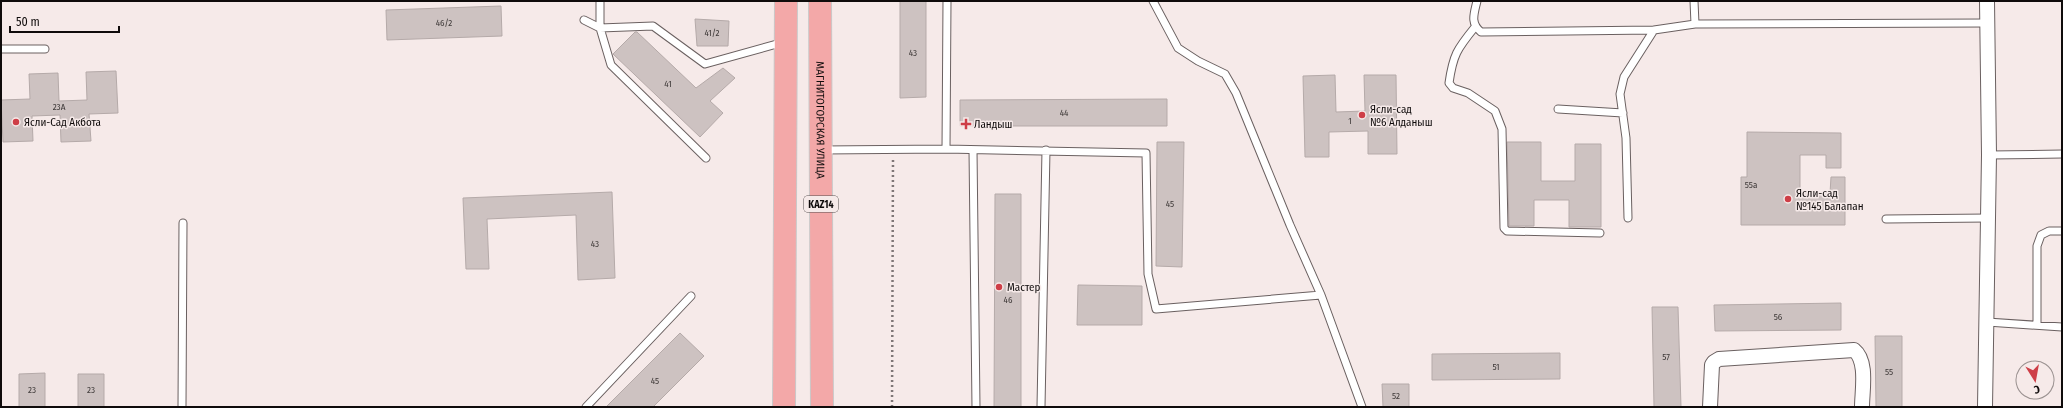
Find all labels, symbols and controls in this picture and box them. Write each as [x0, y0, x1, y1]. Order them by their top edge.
scale bar [10, 8, 119, 34]
text: 50 m [16, 15, 40, 29]
house number: 46/2 [436, 18, 452, 28]
house number: 41/2 [704, 28, 720, 38]
house number: 43 [909, 48, 917, 58]
street label: МАГНИТОГОРСКАЯ УЛИЦА [813, 61, 827, 179]
house number: 41 [664, 79, 672, 89]
house number: 23А [53, 102, 66, 112]
place label: Ясли-сад №6 Алданыш [1370, 103, 1433, 129]
house number: 44 [1060, 108, 1069, 118]
marker: Ясли-сад №6 Алданыш [1357, 110, 1367, 120]
place label: Ясли-Сад Акбота [24, 116, 101, 129]
house number: 1 [1348, 116, 1352, 126]
marker: Ясли-Сад Акбота [11, 117, 21, 127]
place label: Ландыш [974, 118, 1012, 131]
marker: Ландыш [961, 119, 971, 129]
house number: 55а [1745, 180, 1758, 190]
place label: Ясли-сад №145 Балапан [1796, 187, 1864, 213]
marker: Ясли-сад №145 Балапан [1783, 194, 1793, 204]
road number: KAZ14 [804, 196, 838, 212]
house number: 45 [1166, 199, 1174, 209]
house number: 43 [591, 239, 599, 249]
place label: Мастер [1007, 281, 1041, 294]
marker: Мастер [994, 282, 1004, 292]
house number: 46 [1004, 295, 1013, 305]
house number: 56 [1774, 312, 1783, 322]
house number: 57 [1662, 352, 1670, 362]
north arrow [2015, 360, 2055, 400]
house number: 51 [1492, 362, 1500, 372]
house number: 55 [1885, 367, 1893, 377]
house number: 45 [651, 376, 659, 386]
text: С [2033, 382, 2041, 396]
house number: 23 [28, 385, 36, 395]
house number: 23 [87, 385, 95, 395]
house number: 52 [1392, 391, 1400, 401]

